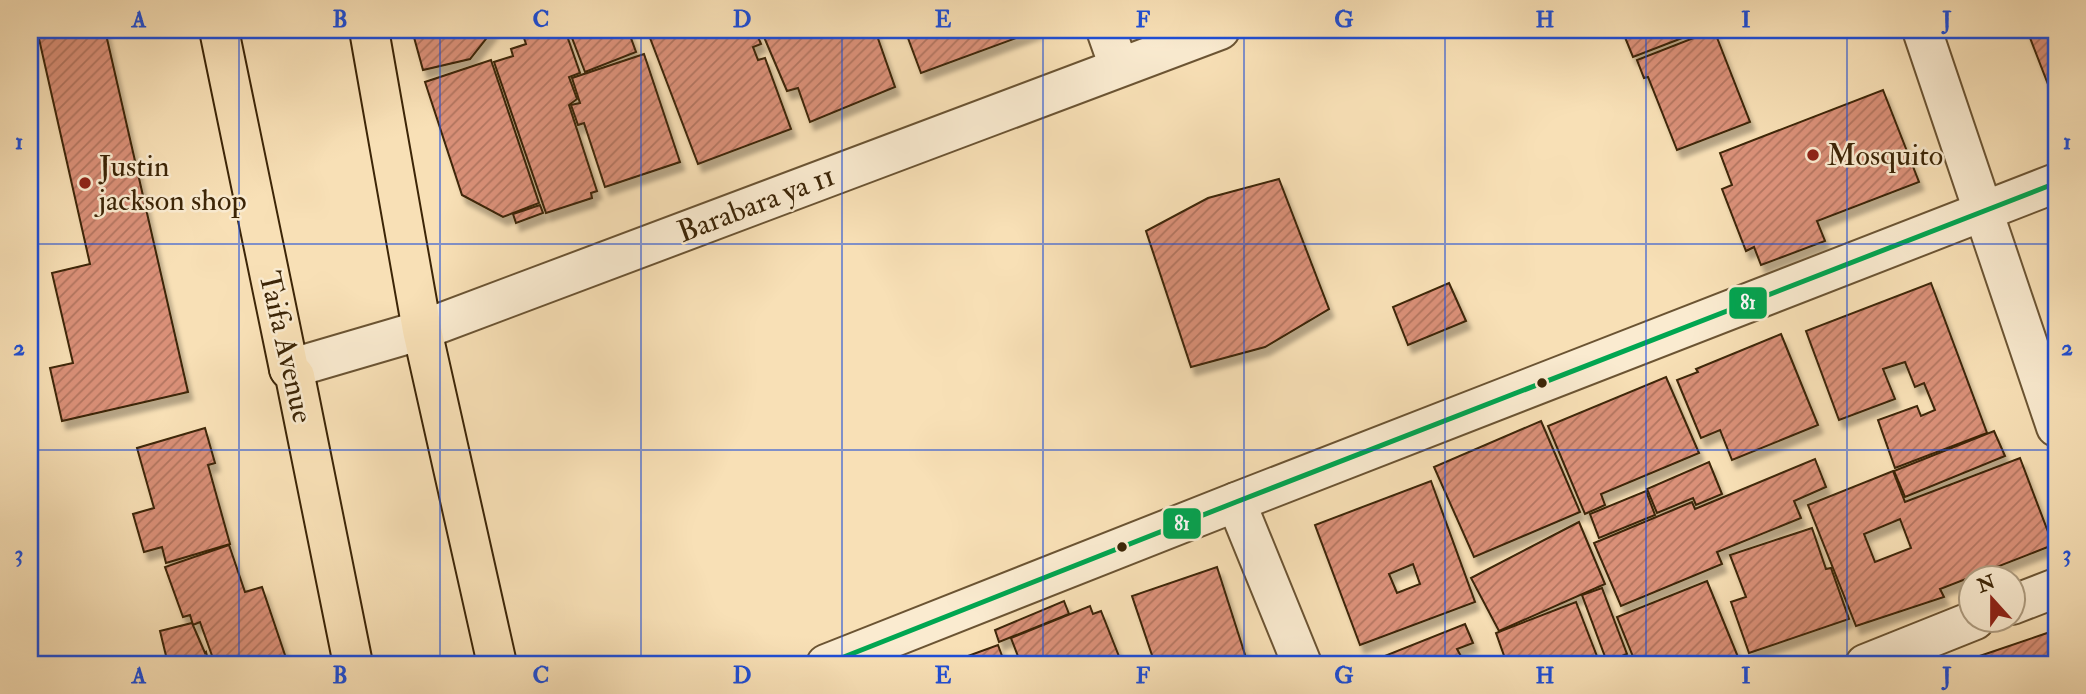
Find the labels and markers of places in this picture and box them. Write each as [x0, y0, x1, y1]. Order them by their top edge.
place label: Mosquito [1827, 137, 1943, 174]
marker: Mosquito [1805, 147, 1821, 163]
place label: Justin jackson shop [94, 148, 247, 219]
marker: Justin jackson shop [77, 175, 93, 191]
unlabelled marker [1535, 376, 1549, 390]
unlabelled marker [1115, 540, 1129, 554]

